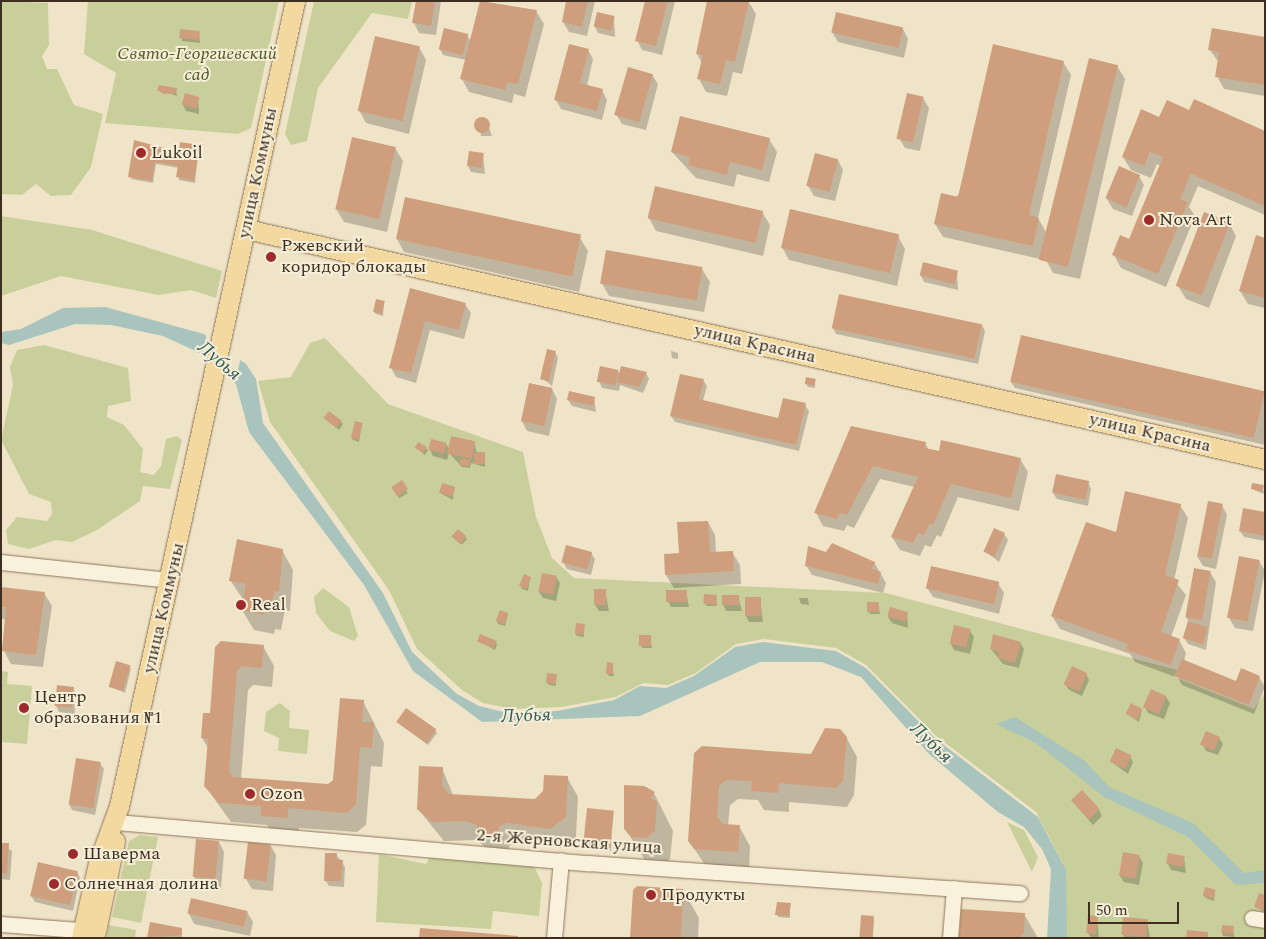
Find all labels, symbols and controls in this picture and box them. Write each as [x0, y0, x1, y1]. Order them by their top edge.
park label: Свято-Георгиевский сад [117, 44, 277, 86]
street label: улица Коммуны [234, 106, 282, 240]
place label: Lukoil [151, 142, 203, 164]
marker: Lukoil [135, 147, 147, 159]
place label: Nova Art [1159, 209, 1232, 231]
marker: Nova Art [1143, 214, 1155, 226]
place label: Ржевский коридор блокады [281, 236, 426, 278]
marker: Ржевский коридор блокады [265, 251, 277, 263]
street label: улица Красина [692, 320, 818, 368]
water label: Лубья [193, 336, 245, 386]
street label: улица Красина [1087, 409, 1213, 457]
street label: улица Коммуны [138, 541, 190, 675]
place label: Real [251, 594, 286, 616]
marker: Real [235, 599, 247, 611]
place label: Центр образования №1 [34, 687, 162, 730]
marker: Центр образования №1 [18, 702, 30, 714]
water label: Лубья [501, 704, 551, 728]
water label: Лубья [905, 718, 957, 768]
place label: Ozon [260, 783, 303, 805]
marker: Ozon [244, 788, 256, 800]
street label: 2-я Жерновская улица [476, 825, 662, 859]
place label: Шаверма [83, 843, 160, 865]
marker: Шаверма [67, 848, 79, 860]
place label: Солнечная долина [64, 873, 219, 895]
marker: Солнечная долина [48, 878, 60, 890]
place label: Продукты [661, 884, 746, 906]
marker: Продукты [645, 889, 657, 901]
scale bar [1091, 892, 1182, 924]
text: 50 m [1096, 899, 1128, 922]

